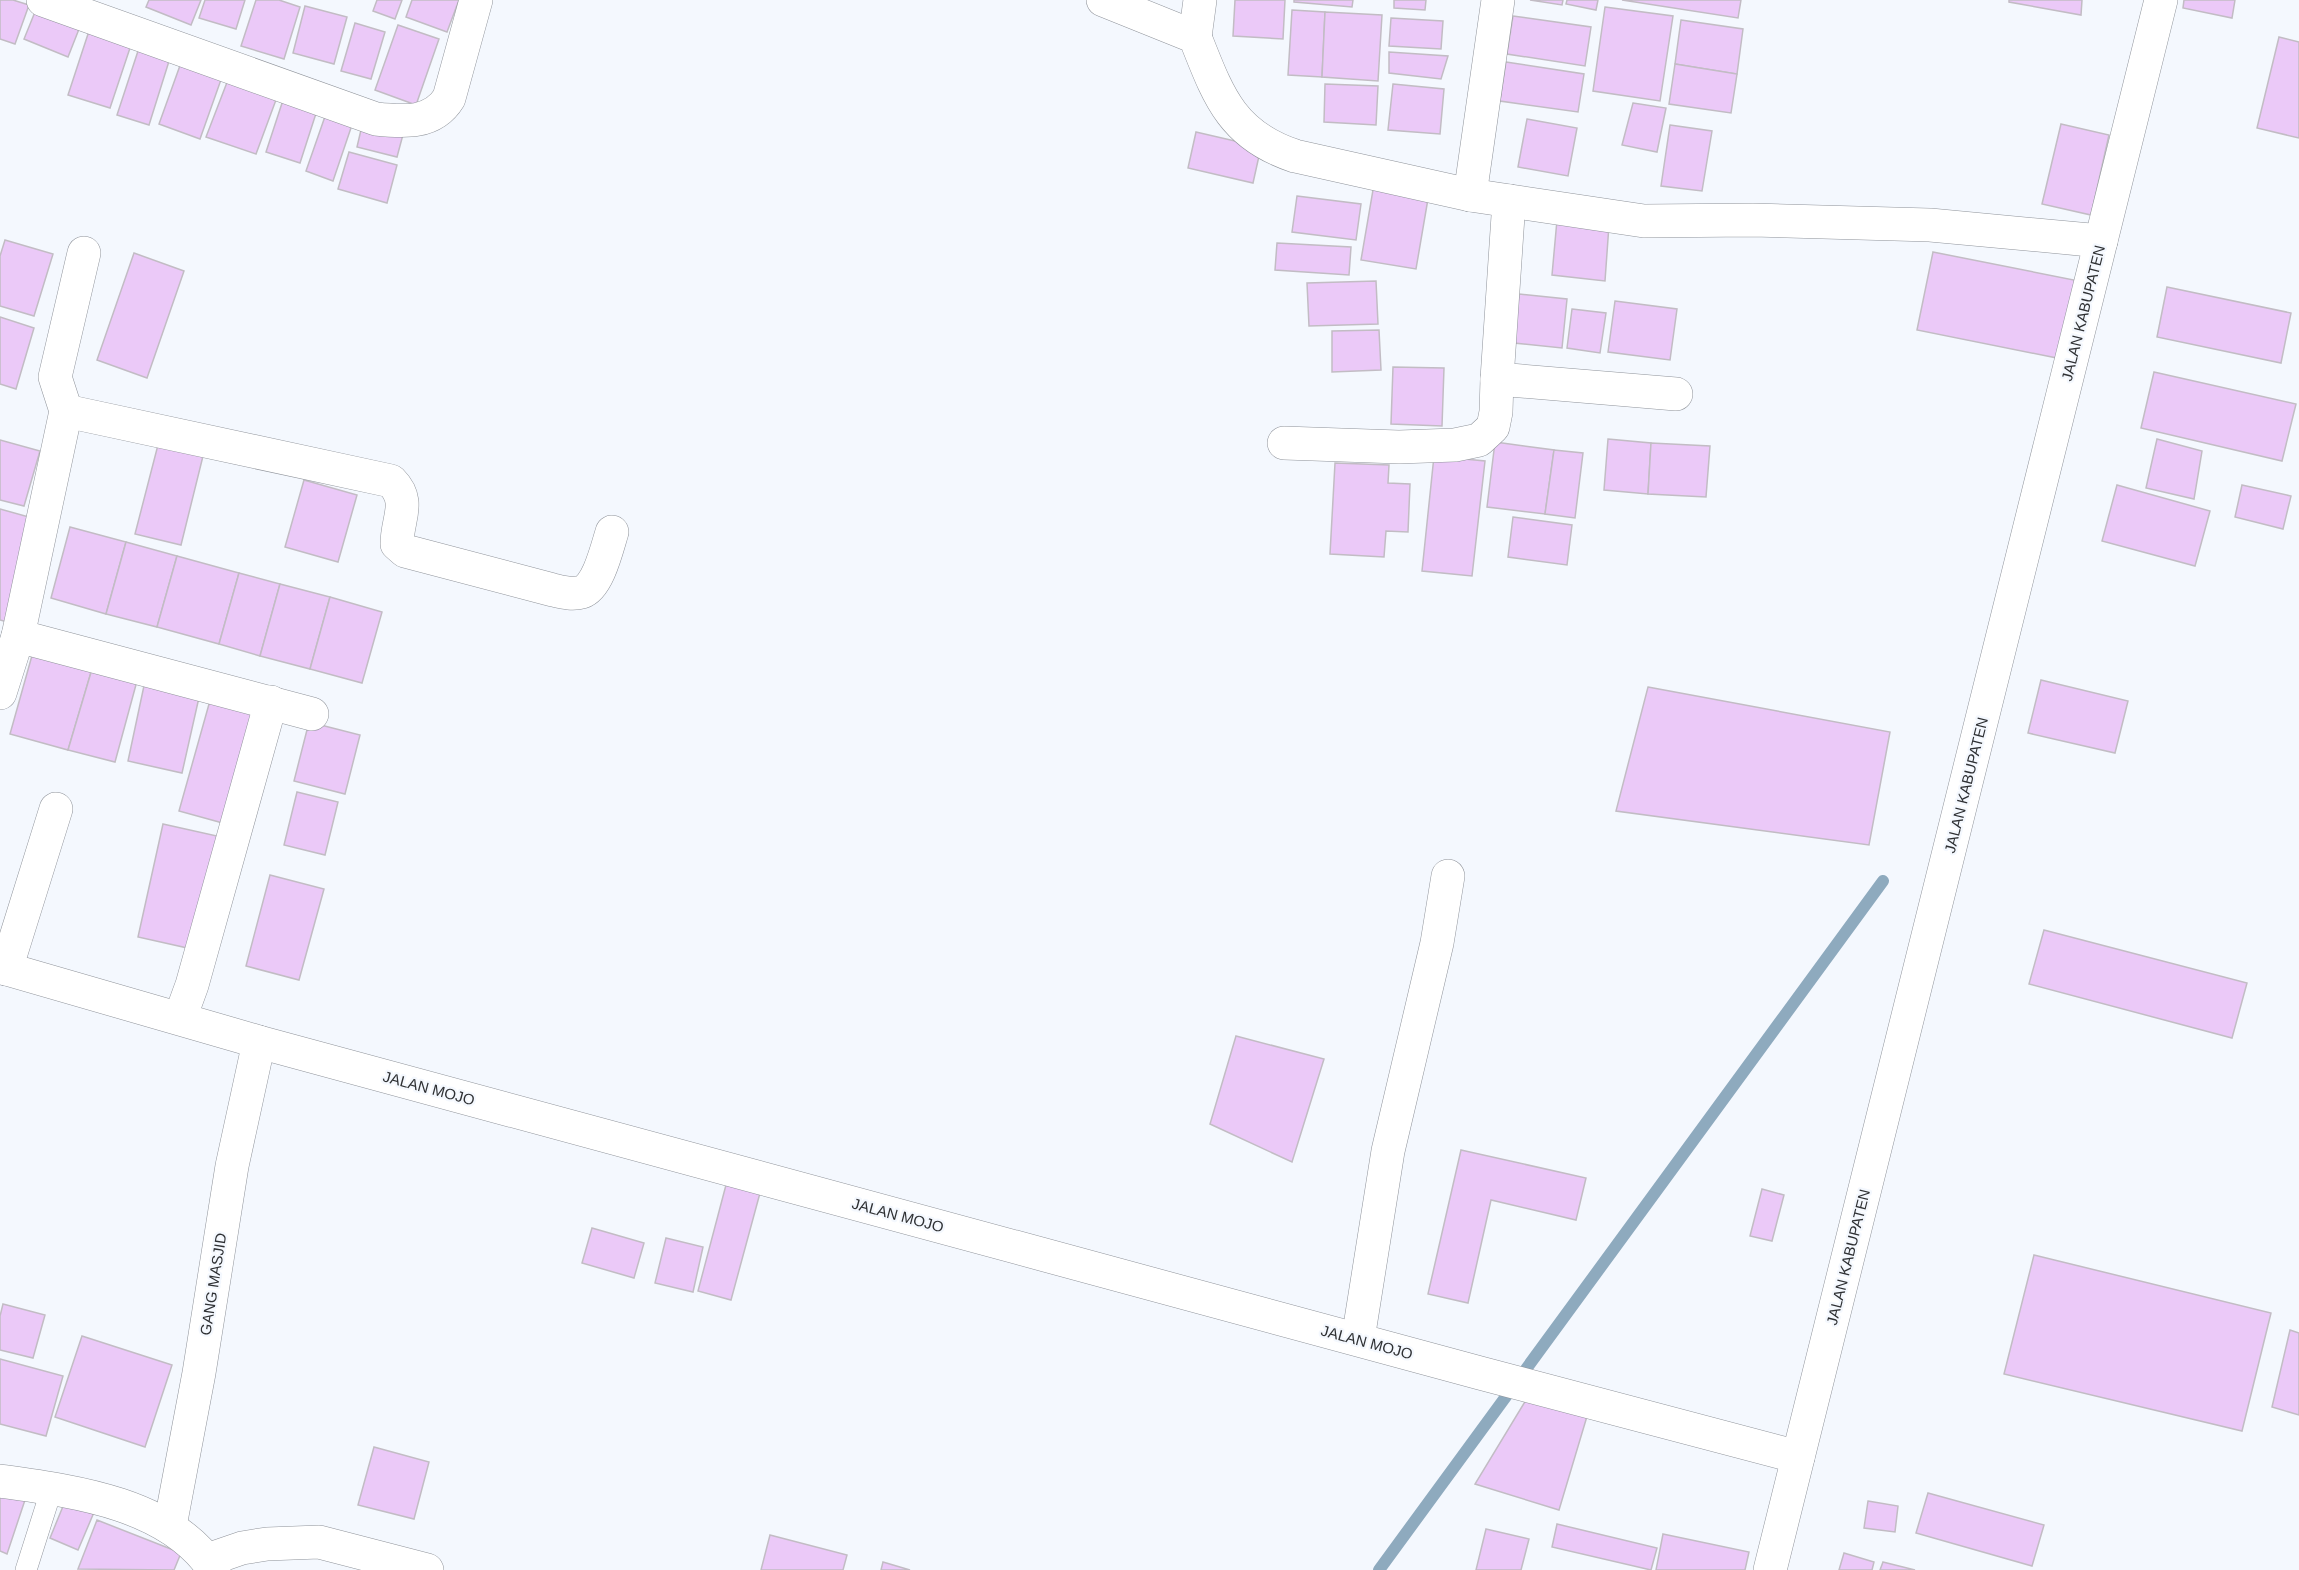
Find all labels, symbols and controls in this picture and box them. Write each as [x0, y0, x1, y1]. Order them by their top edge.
street label: JALAN KABUPATEN [2058, 243, 2108, 383]
street label: JALAN KABUPATEN [1941, 715, 1991, 855]
street label: JALAN MOJO [381, 1068, 477, 1108]
street label: JALAN KABUPATEN [1823, 1187, 1873, 1327]
street label: JALAN MOJO [850, 1195, 946, 1235]
street label: GANG MASJID [197, 1231, 230, 1336]
street label: JALAN MOJO [1319, 1322, 1415, 1362]

